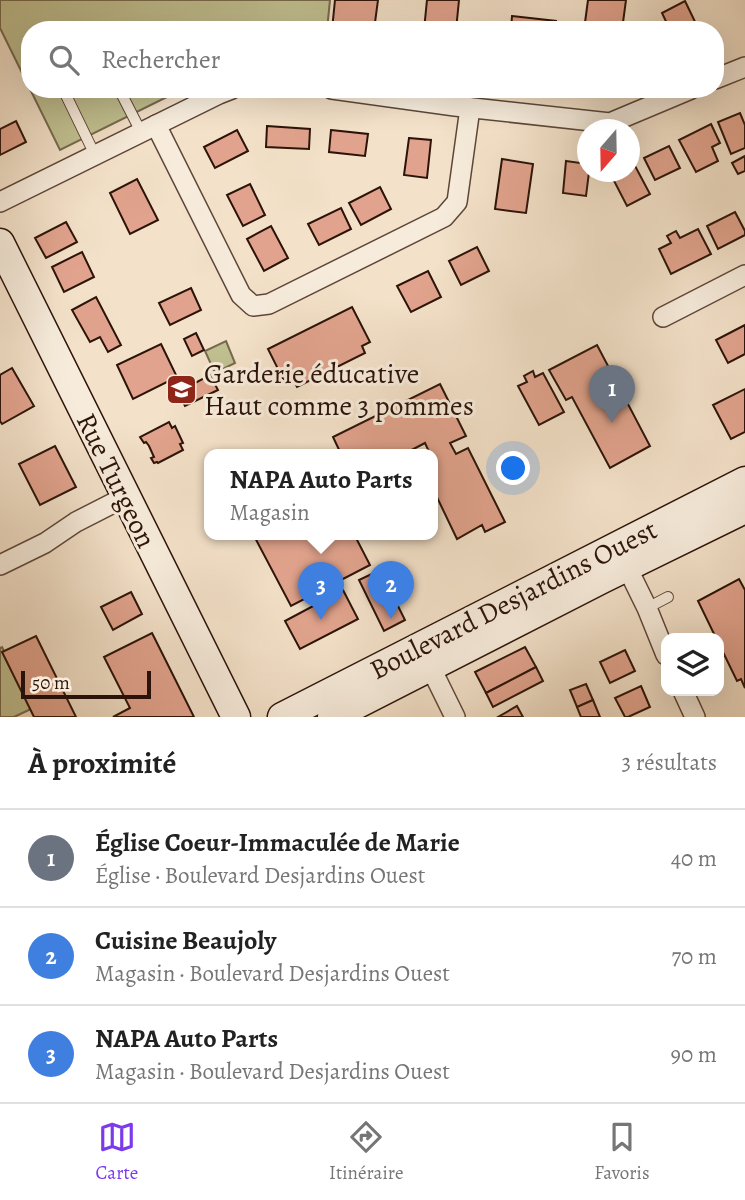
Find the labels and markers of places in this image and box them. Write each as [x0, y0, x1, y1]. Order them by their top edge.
place label: Garderie éducative Haut comme 3 pommes [204, 355, 474, 425]
pin: 1 [589, 365, 635, 423]
school or university icon: Garderie éducative Haut comme 3 pommes [164, 372, 198, 406]
pin: 2 [368, 561, 414, 619]
pin: 3 [298, 562, 344, 620]

